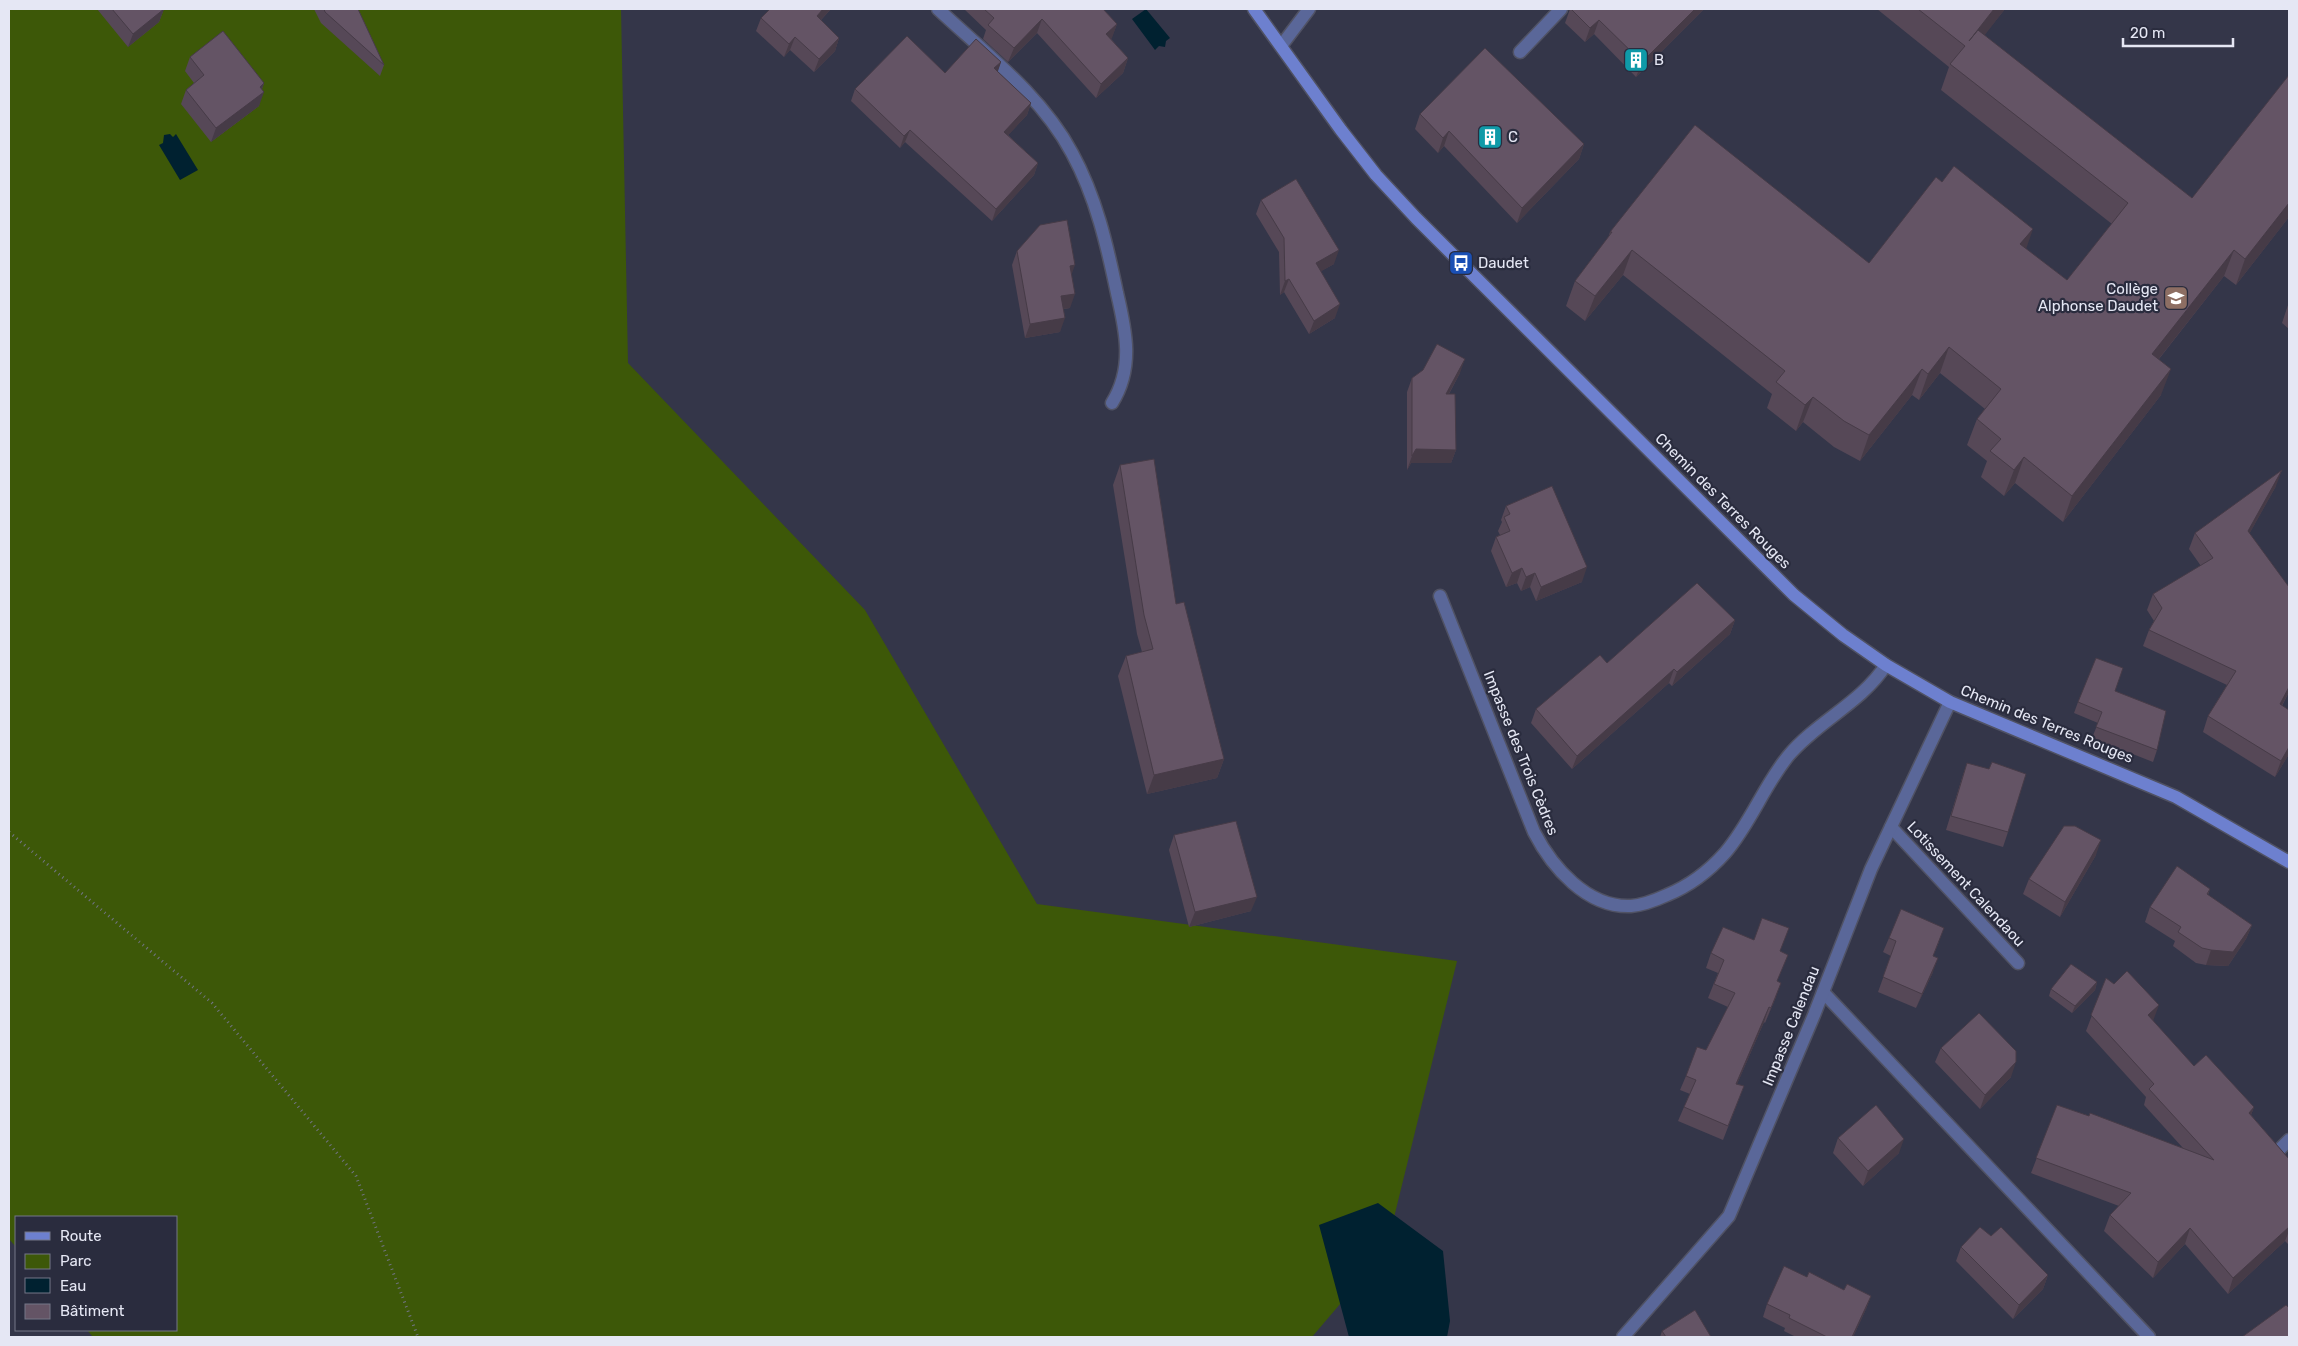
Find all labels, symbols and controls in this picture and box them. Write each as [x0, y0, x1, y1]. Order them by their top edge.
scale bar [2123, 15, 2233, 47]
text: 20 m [2130, 24, 2165, 42]
building icon: B [1623, 47, 1649, 73]
place label: B [1654, 51, 1664, 69]
building icon: C [1477, 124, 1503, 150]
place label: C [1508, 128, 1518, 146]
bus stop icon: Daudet [1448, 250, 1474, 276]
place label: Daudet [1478, 254, 1529, 272]
place label: Collège Alphonse Daudet [2038, 280, 2158, 315]
school or university icon: Collège Alphonse Daudet [2163, 285, 2189, 311]
street label: Chemin des Terres Rouges [1651, 429, 1795, 573]
street label: Impasse des Trois Cèdres [1480, 668, 1562, 838]
street label: Chemin des Terres Rouges [1958, 681, 2136, 767]
street label: Lotissement Calendaou [1903, 818, 2029, 950]
street label: Impasse Calendau [1759, 963, 1823, 1089]
legend [15, 1216, 178, 1331]
text: Route [60, 1227, 102, 1245]
text: Parc [60, 1252, 92, 1270]
text: Eau [60, 1277, 86, 1295]
text: Bâtiment [60, 1302, 124, 1320]

